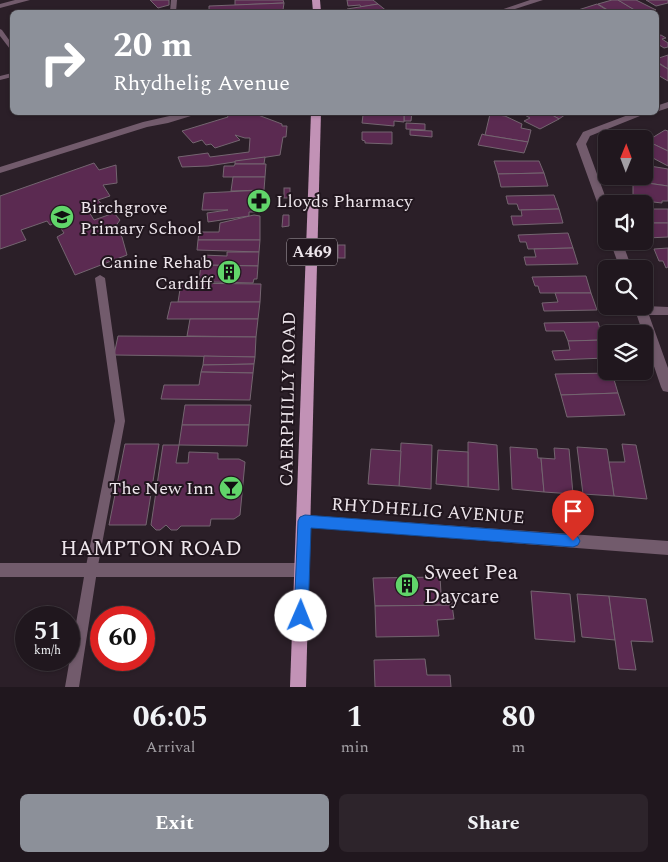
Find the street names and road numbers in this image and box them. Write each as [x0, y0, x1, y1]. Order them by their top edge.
road number: A469 [287, 238, 337, 266]
street label: CAERPHILLY ROAD [273, 311, 303, 487]
street label: RHYDHELIG AVENUE [330, 491, 526, 531]
street label: HAMPTON ROAD [60, 533, 242, 565]

